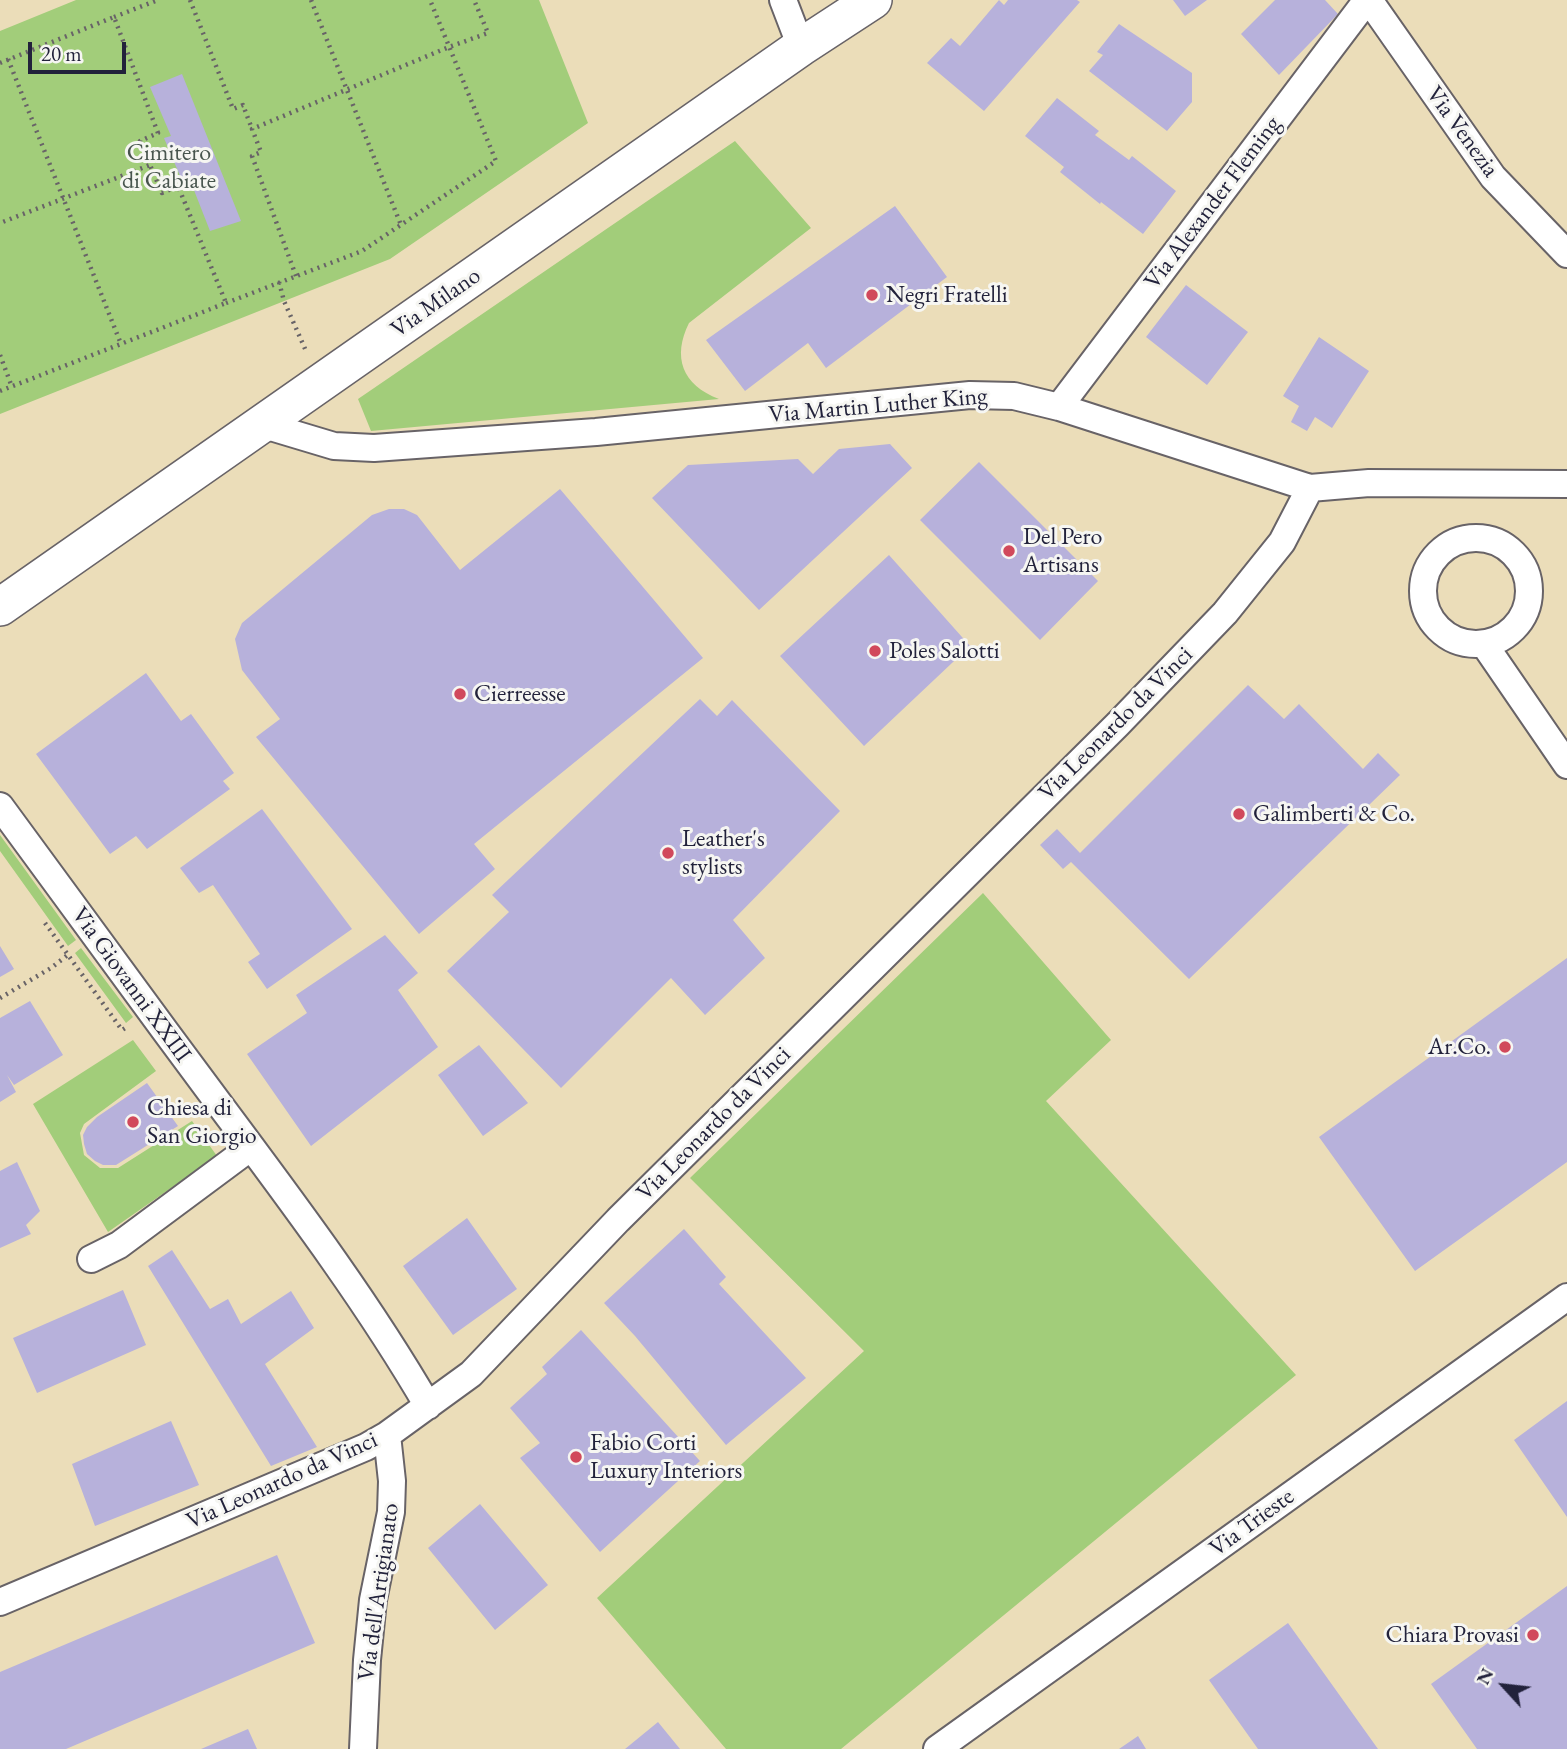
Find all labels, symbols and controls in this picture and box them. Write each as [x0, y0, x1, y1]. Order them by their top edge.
scale bar [32, 28, 130, 72]
text: 20 m [41, 40, 82, 67]
street label: Via Venezia [1419, 81, 1505, 183]
street label: Via Alexander Fleming [1139, 111, 1287, 295]
park label: Cimitero di Cabiate [122, 139, 216, 195]
street label: Via Milano [385, 262, 487, 344]
place label: Negri Fratelli [886, 281, 1008, 309]
marker: Negri Fratelli [864, 287, 880, 303]
street label: Via Martin Luther King [767, 382, 989, 430]
place label: Del Pero Artisans [1023, 523, 1102, 579]
marker: Del Pero Artisans [1001, 543, 1017, 559]
place label: Poles Salotti [889, 637, 1000, 665]
street label: Via Leonardo da Vinci [1033, 641, 1199, 807]
marker: Poles Salotti [867, 643, 883, 659]
place label: Cierreesse [474, 680, 566, 708]
marker: Cierreesse [452, 686, 468, 702]
place label: Galimberti & Co. [1253, 800, 1415, 828]
marker: Galimberti & Co. [1231, 806, 1247, 822]
place label: Leather's stylists [682, 825, 765, 881]
marker: Leather's stylists [660, 845, 676, 861]
street label: Via Giovanni XXIII [65, 902, 197, 1068]
place label: Ar.Co. [1428, 1033, 1491, 1061]
marker: Ar.Co. [1497, 1039, 1513, 1055]
street label: Via Leonardo da Vinci [631, 1041, 797, 1207]
place label: Chiesa di San Giorgio [147, 1094, 257, 1150]
marker: Chiesa di San Giorgio [125, 1114, 141, 1130]
street label: Via Leonardo da Vinci [182, 1426, 382, 1536]
place label: Fabio Corti Luxury Interiors [590, 1429, 742, 1485]
marker: Fabio Corti Luxury Interiors [568, 1449, 584, 1465]
street label: Via Trieste [1204, 1483, 1300, 1563]
street label: Via dell'Artigianato [352, 1501, 406, 1683]
place label: Chiara Provasi [1386, 1621, 1519, 1649]
marker: Chiara Provasi [1525, 1627, 1541, 1643]
north arrow [1469, 1651, 1539, 1721]
text: N [1470, 1664, 1499, 1689]

